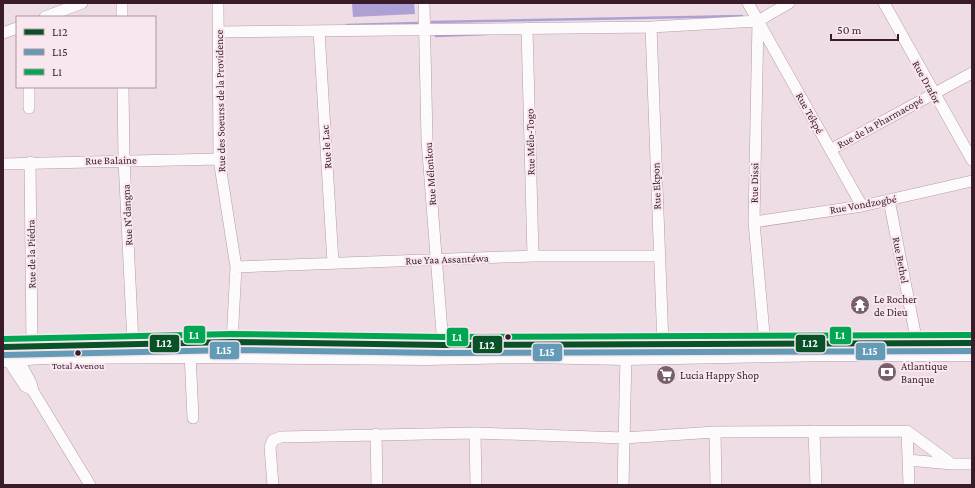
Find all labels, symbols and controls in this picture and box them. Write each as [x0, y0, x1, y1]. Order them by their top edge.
legend [16, 16, 156, 88]
scale bar [831, 16, 898, 42]
text: 50 m [837, 23, 862, 37]
text: L12 [52, 25, 68, 39]
street label: Rue des Soeurss de la Providence [213, 29, 227, 172]
text: L15 [52, 45, 68, 59]
street label: Rue Drafor [910, 58, 944, 106]
text: L1 [52, 65, 62, 79]
street label: Rue Tékpé [793, 90, 826, 136]
street label: Rue de la Pharmacopé [835, 93, 926, 151]
street label: Rue Mélo-Togo [523, 108, 538, 175]
street label: Rue le Lac [318, 124, 334, 169]
street label: Rue Mélonkou [422, 142, 438, 206]
street label: Rue Balaine [85, 154, 137, 166]
street label: Rue Ekpon [649, 162, 664, 210]
street label: Rue Dissi [748, 163, 760, 203]
street label: Rue N'dangna [119, 184, 136, 246]
street label: Rue Vondzogbé [829, 192, 898, 217]
street label: Rue de la Piédra [24, 219, 38, 289]
street label: Rue Bethel [891, 236, 911, 284]
street label: Rue Yaa Assantéwa [405, 252, 489, 266]
place label: Le Rocher de Dieu [874, 293, 917, 318]
temple icon: Le Rocher de Dieu [849, 294, 871, 316]
line badge: L1 [183, 325, 206, 344]
line badge: L1 [829, 326, 852, 345]
line badge: L1 [446, 327, 469, 347]
text: L1 [189, 329, 199, 341]
text: L1 [835, 329, 845, 341]
text: L1 [452, 331, 462, 343]
unlabelled marker [503, 332, 513, 342]
line badge: L12 [149, 334, 180, 353]
line badge: L12 [795, 334, 826, 353]
line badge: L12 [472, 335, 503, 354]
text: L12 [156, 337, 172, 349]
text: L12 [802, 337, 818, 349]
text: L12 [479, 339, 495, 351]
line badge: L15 [209, 341, 240, 360]
line badge: L15 [855, 342, 886, 361]
line badge: L15 [532, 343, 563, 362]
text: L15 [216, 344, 232, 356]
text: L15 [862, 345, 878, 357]
text: L15 [539, 346, 555, 358]
marker: Total Avenou [73, 348, 83, 358]
place label: Total Avenou [52, 360, 105, 371]
place label: Atlantique Banque [901, 360, 948, 386]
bank icon: Atlantique Banque [876, 361, 898, 383]
supermarket icon: Lucia Happy Shop [655, 364, 677, 386]
place label: Lucia Happy Shop [680, 369, 759, 382]

